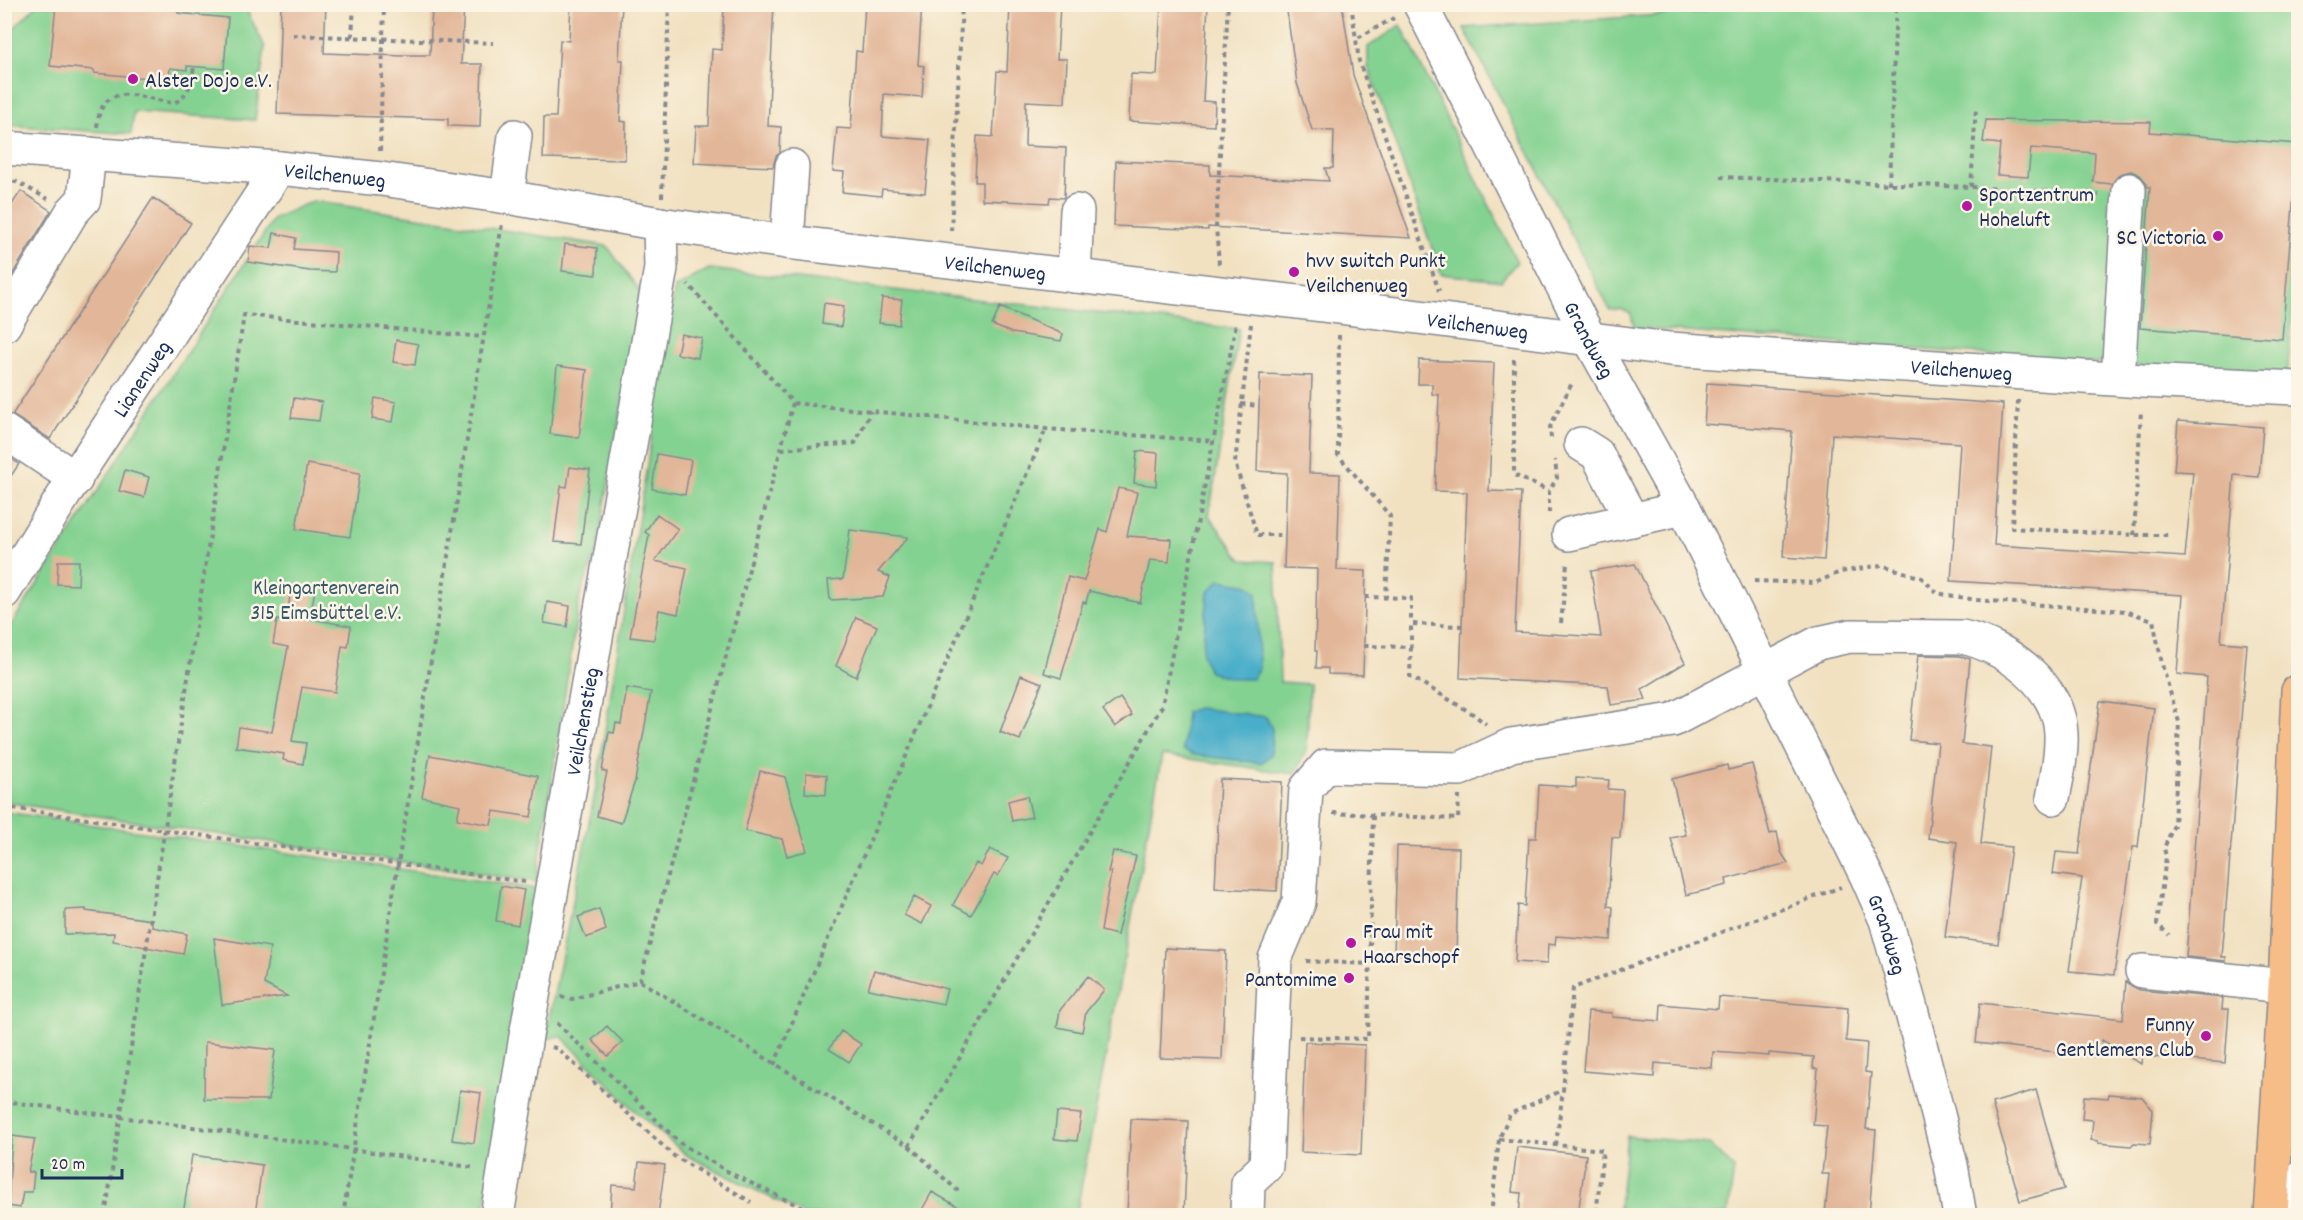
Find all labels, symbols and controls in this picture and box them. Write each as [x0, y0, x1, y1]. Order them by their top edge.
place label: Alster Dojo e.V. [145, 67, 272, 98]
marker: Alster Dojo e.V. [126, 72, 140, 86]
street label: Veilchenweg [282, 157, 387, 198]
place label: Sportzentrum Hoheluft [1979, 181, 2094, 237]
marker: Sportzentrum Hoheluft [1960, 199, 1974, 213]
place label: SC Victoria [2117, 224, 2207, 255]
marker: SC Victoria [2211, 229, 2225, 243]
place label: hvv switch Punkt Veilchenweg [1306, 247, 1446, 303]
street label: Veilchenweg [943, 249, 1047, 291]
marker: hvv switch Punkt Veilchenweg [1287, 265, 1301, 279]
street label: Grandweg [1554, 297, 1621, 385]
street label: Veilchenweg [1425, 306, 1530, 350]
street label: Lianenweg [107, 335, 181, 425]
street label: Veilchenweg [1910, 353, 2013, 391]
park label: Kleingartenverein 315 Eimsbüttel e.V. [251, 574, 401, 630]
street label: Veilchenstieg [560, 665, 610, 778]
street label: Grandweg [1857, 890, 1913, 979]
place label: Frau mit Haarschopf [1363, 918, 1460, 974]
marker: Frau mit Haarschopf [1344, 936, 1358, 950]
place label: Pantomime [1245, 966, 1337, 997]
marker: Pantomime [1342, 971, 1356, 985]
place label: Funny Gentlemens Club [2056, 1011, 2195, 1067]
marker: Funny Gentlemens Club [2199, 1029, 2213, 1043]
scale bar [42, 1142, 122, 1180]
text: 20 m [51, 1153, 85, 1178]

